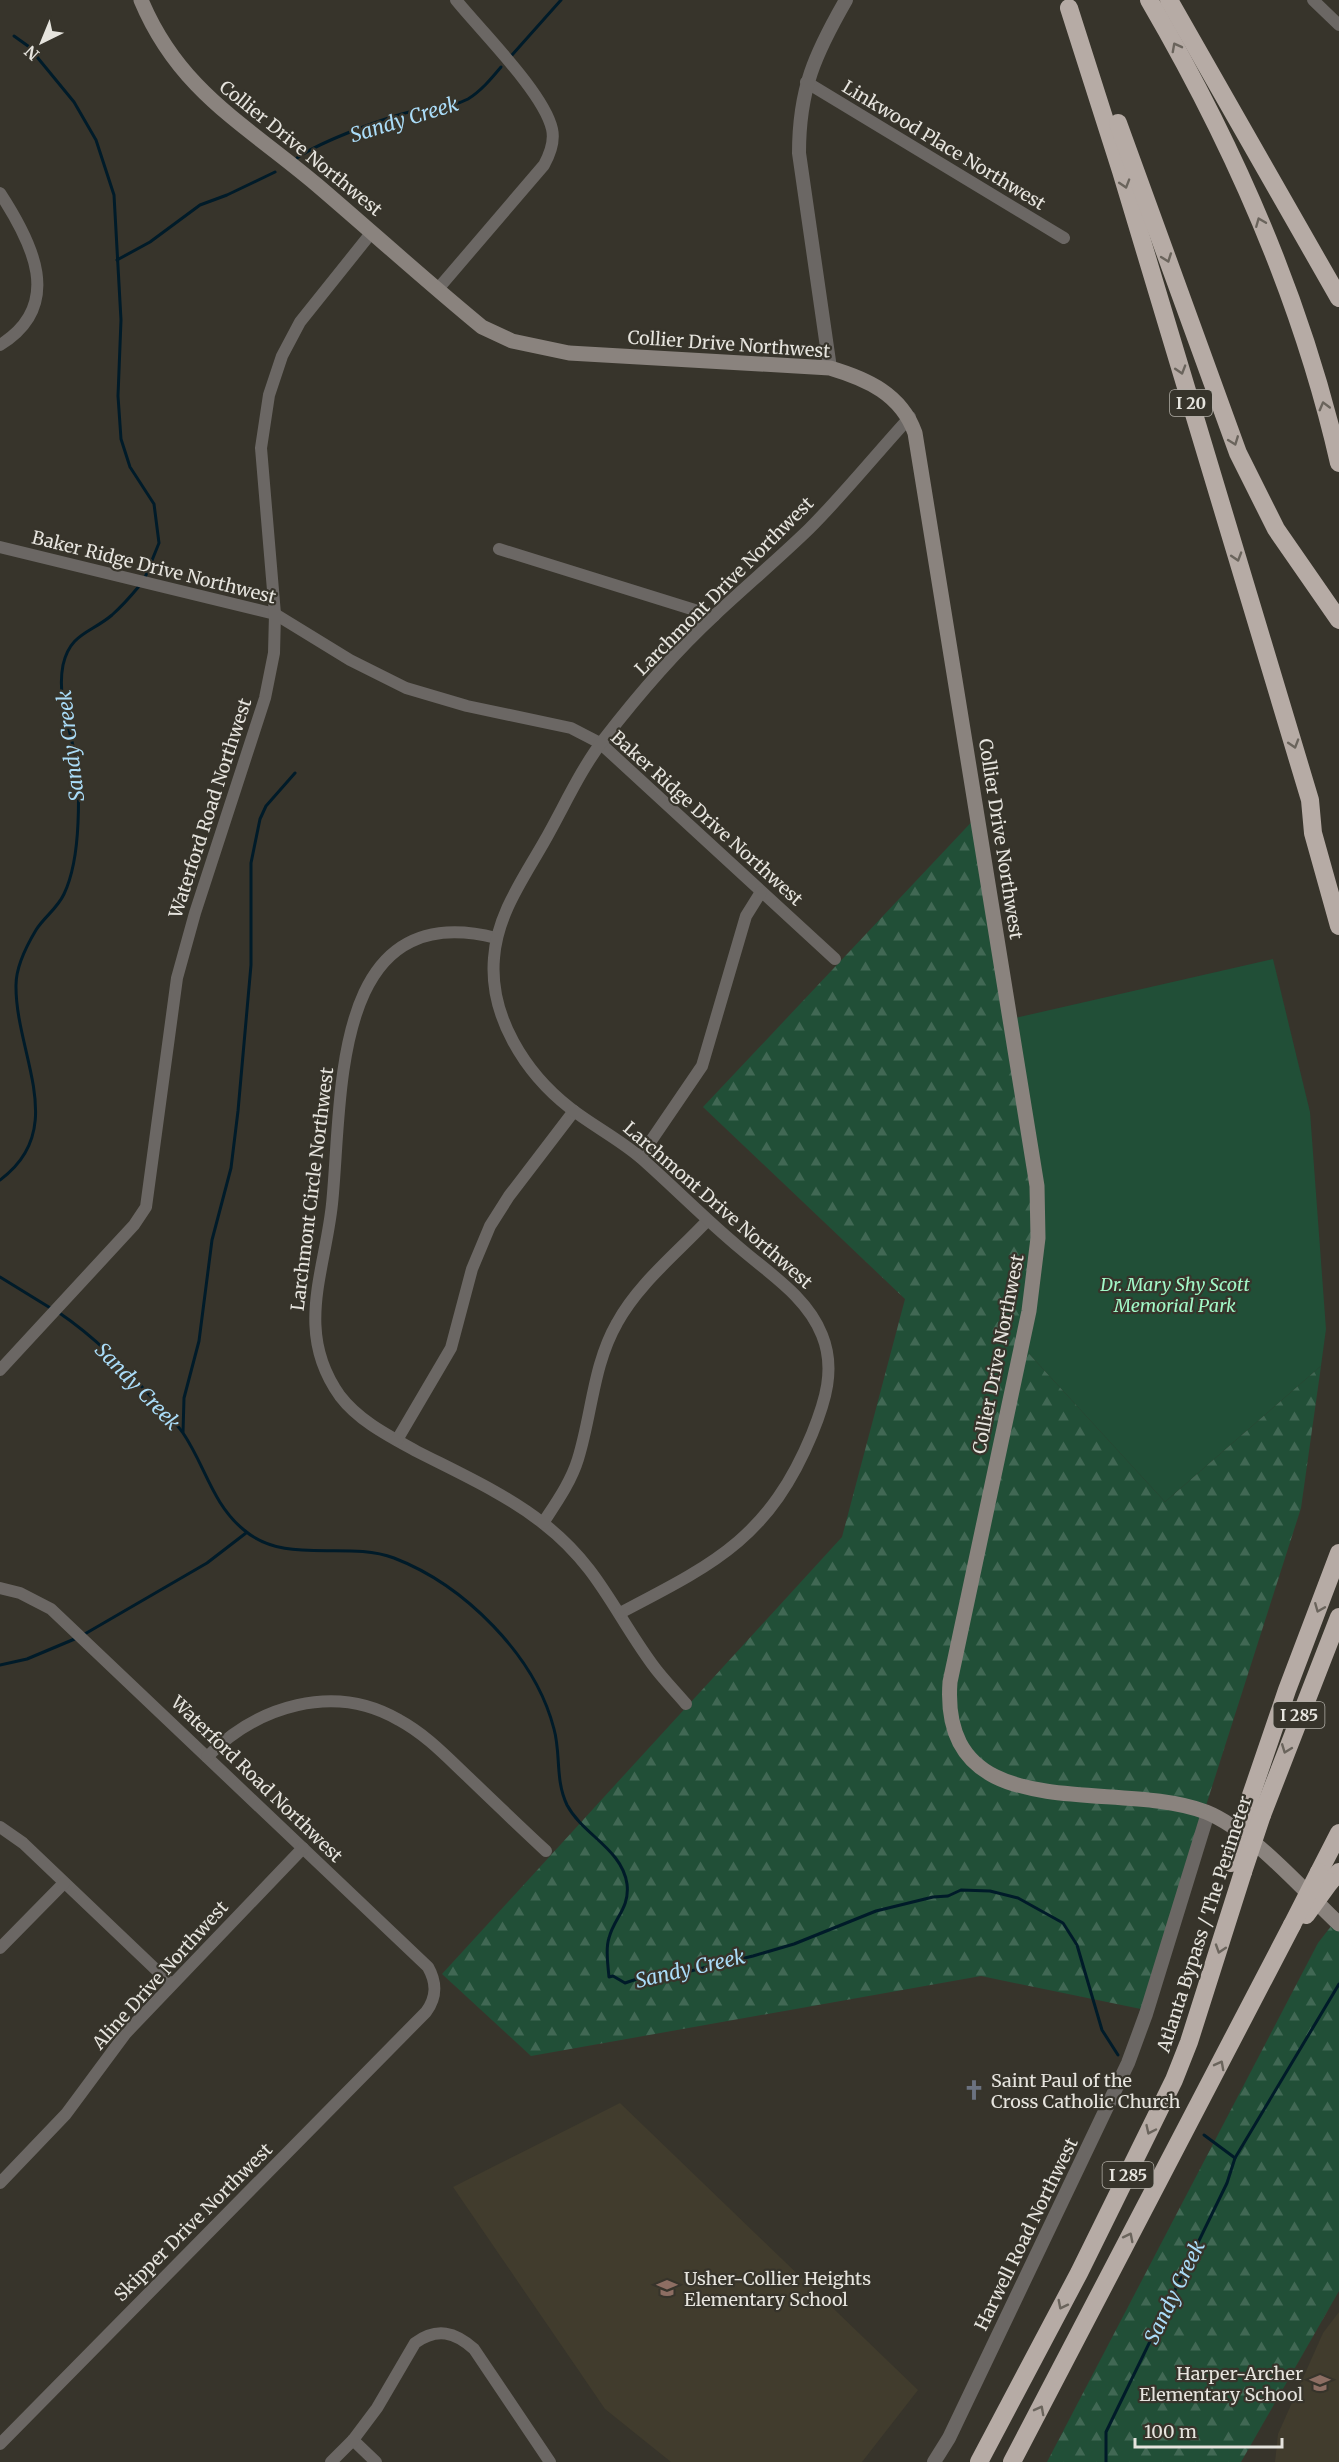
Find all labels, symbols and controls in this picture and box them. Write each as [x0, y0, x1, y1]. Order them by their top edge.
north arrow [12, 12, 72, 72]
text: N [20, 41, 43, 65]
one-way arrow [1172, 42, 1183, 53]
street label: Collier Drive Northwest [215, 75, 387, 221]
street label: Linkwood Place Northwest [838, 75, 1050, 215]
water label: Sandy Creek [347, 91, 461, 147]
one-way arrow [1118, 178, 1130, 189]
one-way arrow [1255, 218, 1267, 229]
one-way arrow [1160, 252, 1173, 263]
street label: Collier Drive Northwest [627, 325, 831, 363]
one-way arrow [1174, 364, 1186, 375]
road number: I 20 [1170, 390, 1212, 416]
one-way arrow [1319, 402, 1331, 412]
one-way arrow [1226, 435, 1239, 446]
street label: Larchmont Drive Northwest [630, 492, 818, 680]
street label: Baker Ridge Drive Northwest [30, 526, 278, 608]
one-way arrow [1230, 551, 1242, 562]
water label: Sandy Creek [51, 689, 89, 803]
street label: Waterford Road Northwest [163, 695, 256, 922]
street label: Baker Ridge Drive Northwest [606, 726, 808, 910]
street label: Collier Drive Northwest [974, 737, 1028, 941]
one-way arrow [1286, 738, 1299, 749]
street label: Larchmont Circle Northwest [286, 1066, 338, 1312]
street label: Larchmont Drive Northwest [619, 1117, 817, 1293]
street label: Collier Drive Northwest [967, 1252, 1029, 1456]
park label: Dr. Mary Shy Scott Memorial Park [1099, 1273, 1250, 1317]
water label: Sandy Creek [90, 1337, 186, 1435]
one-way arrow [1314, 1601, 1326, 1612]
street label: Waterford Road Northwest [166, 1690, 348, 1867]
road number: I 285 [1274, 1702, 1324, 1728]
one-way arrow [1280, 1743, 1293, 1754]
street label: Atlanta Bypass / The Perimeter [1151, 1793, 1256, 2056]
street label: Aline Drive Northwest [86, 1896, 233, 2055]
water label: Sandy Creek [633, 1943, 747, 1993]
one-way arrow [1215, 1943, 1227, 1953]
one-way arrow [1213, 2061, 1224, 2071]
place label: Saint Paul of the Cross Catholic Church [991, 2069, 1181, 2113]
church icon: Saint Paul of the Cross Catholic Church [962, 2078, 986, 2102]
one-way arrow [1146, 2124, 1158, 2135]
street label: Harwell Road Northwest [969, 2134, 1083, 2334]
street label: Skipper Drive Northwest [109, 2138, 277, 2306]
road number: I 285 [1102, 2162, 1154, 2188]
one-way arrow [1122, 2233, 1133, 2243]
water label: Sandy Creek [1138, 2236, 1210, 2348]
place label: Usher-Collier Heights Elementary School [684, 2267, 871, 2311]
school or university icon: Usher-Collier Heights Elementary School [655, 2276, 679, 2300]
one-way arrow [1058, 2298, 1070, 2309]
place label: Harper-Archer Elementary School [1139, 2362, 1303, 2406]
school or university icon: Harper-Archer Elementary School [1308, 2371, 1332, 2395]
one-way arrow [1033, 2406, 1044, 2417]
scale bar [1135, 2411, 1282, 2449]
text: 100 m [1144, 2420, 1197, 2443]

